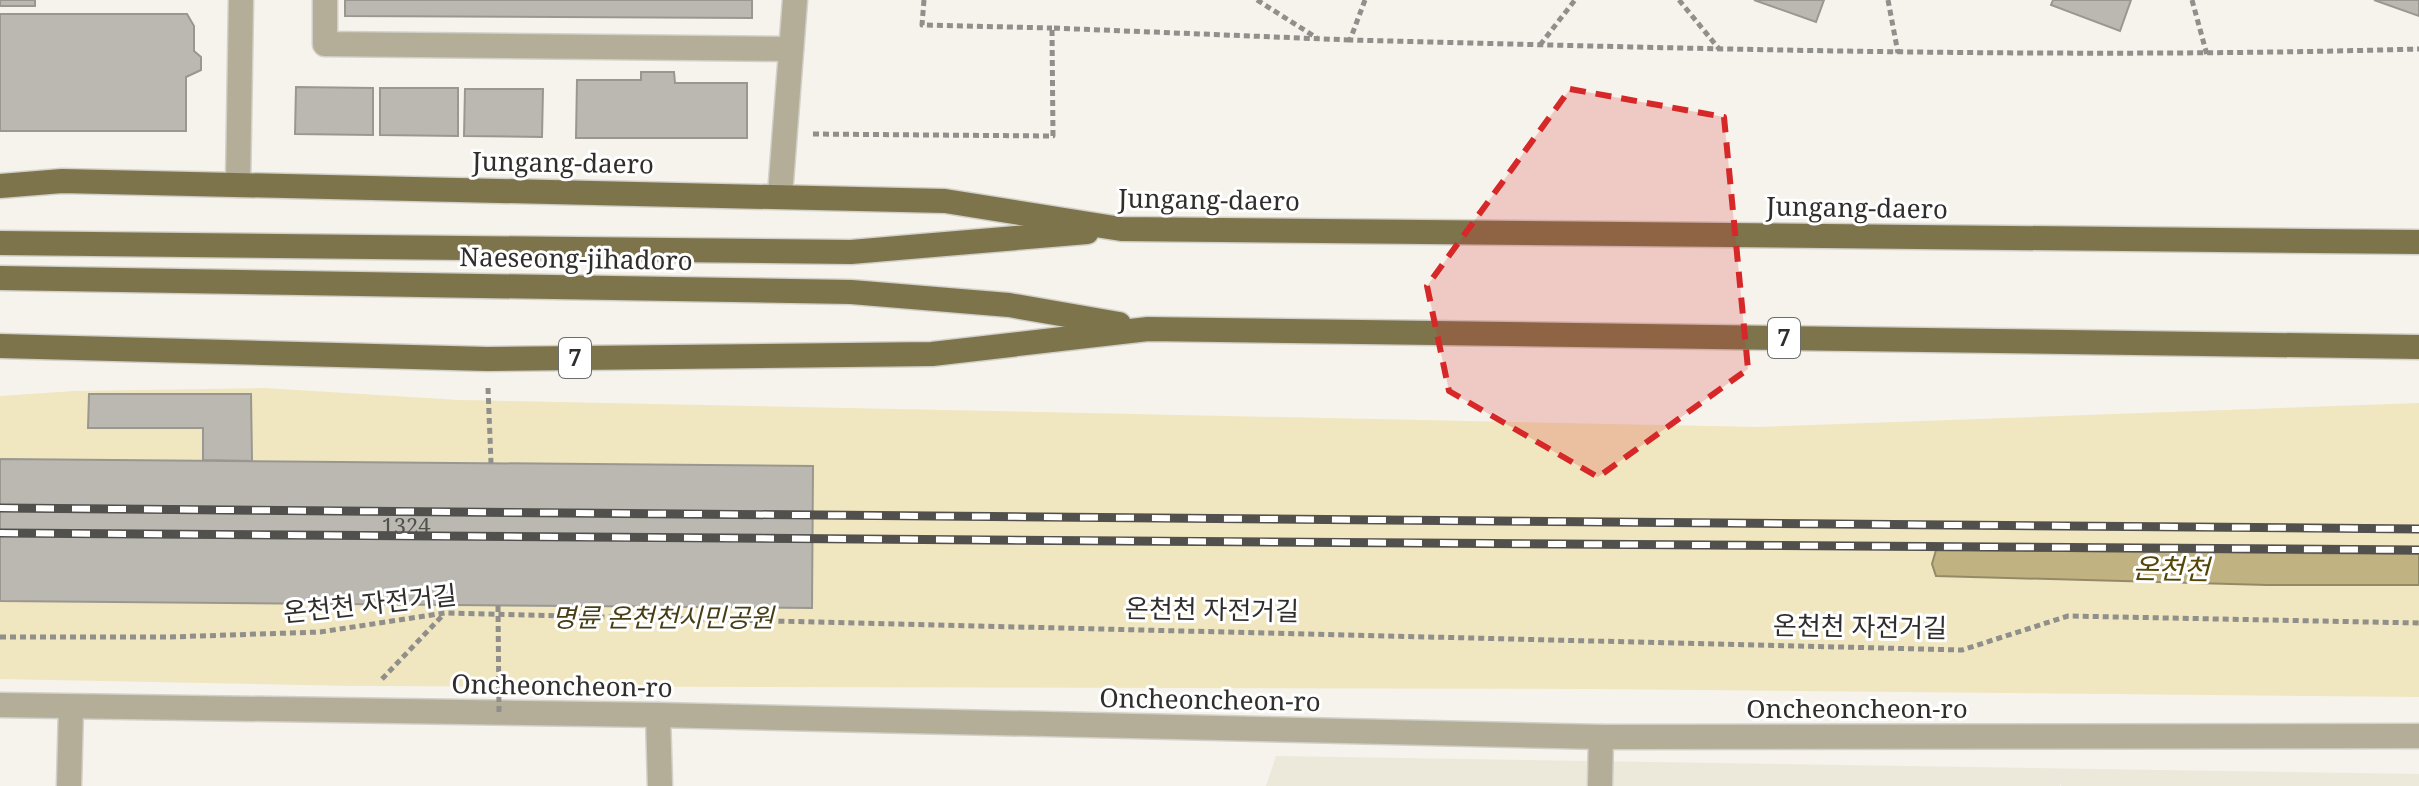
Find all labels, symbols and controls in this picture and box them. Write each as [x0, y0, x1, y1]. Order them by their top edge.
street label: Jungang-daero [471, 142, 654, 182]
street label: Jungang-daero [1117, 179, 1300, 219]
street label: Jungang-daero [1765, 187, 1948, 227]
street label: Naeseong-jihadoro [459, 238, 693, 278]
road number: 7 [1768, 318, 1800, 358]
road number: 7 [559, 338, 591, 378]
house number: 1324 [381, 510, 431, 540]
water label: 온천천 [2132, 548, 2213, 588]
street label: 온천천 자전거길 [281, 576, 458, 630]
street label: 온천천 자전거길 [1125, 589, 1299, 629]
park label: 명륜 온천천시민공원 [552, 599, 776, 635]
street label: 온천천 자전거길 [1773, 606, 1947, 646]
street label: Oncheoncheon-ro [451, 665, 673, 705]
street label: Oncheoncheon-ro [1099, 679, 1321, 719]
street label: Oncheoncheon-ro [1746, 690, 1968, 726]

